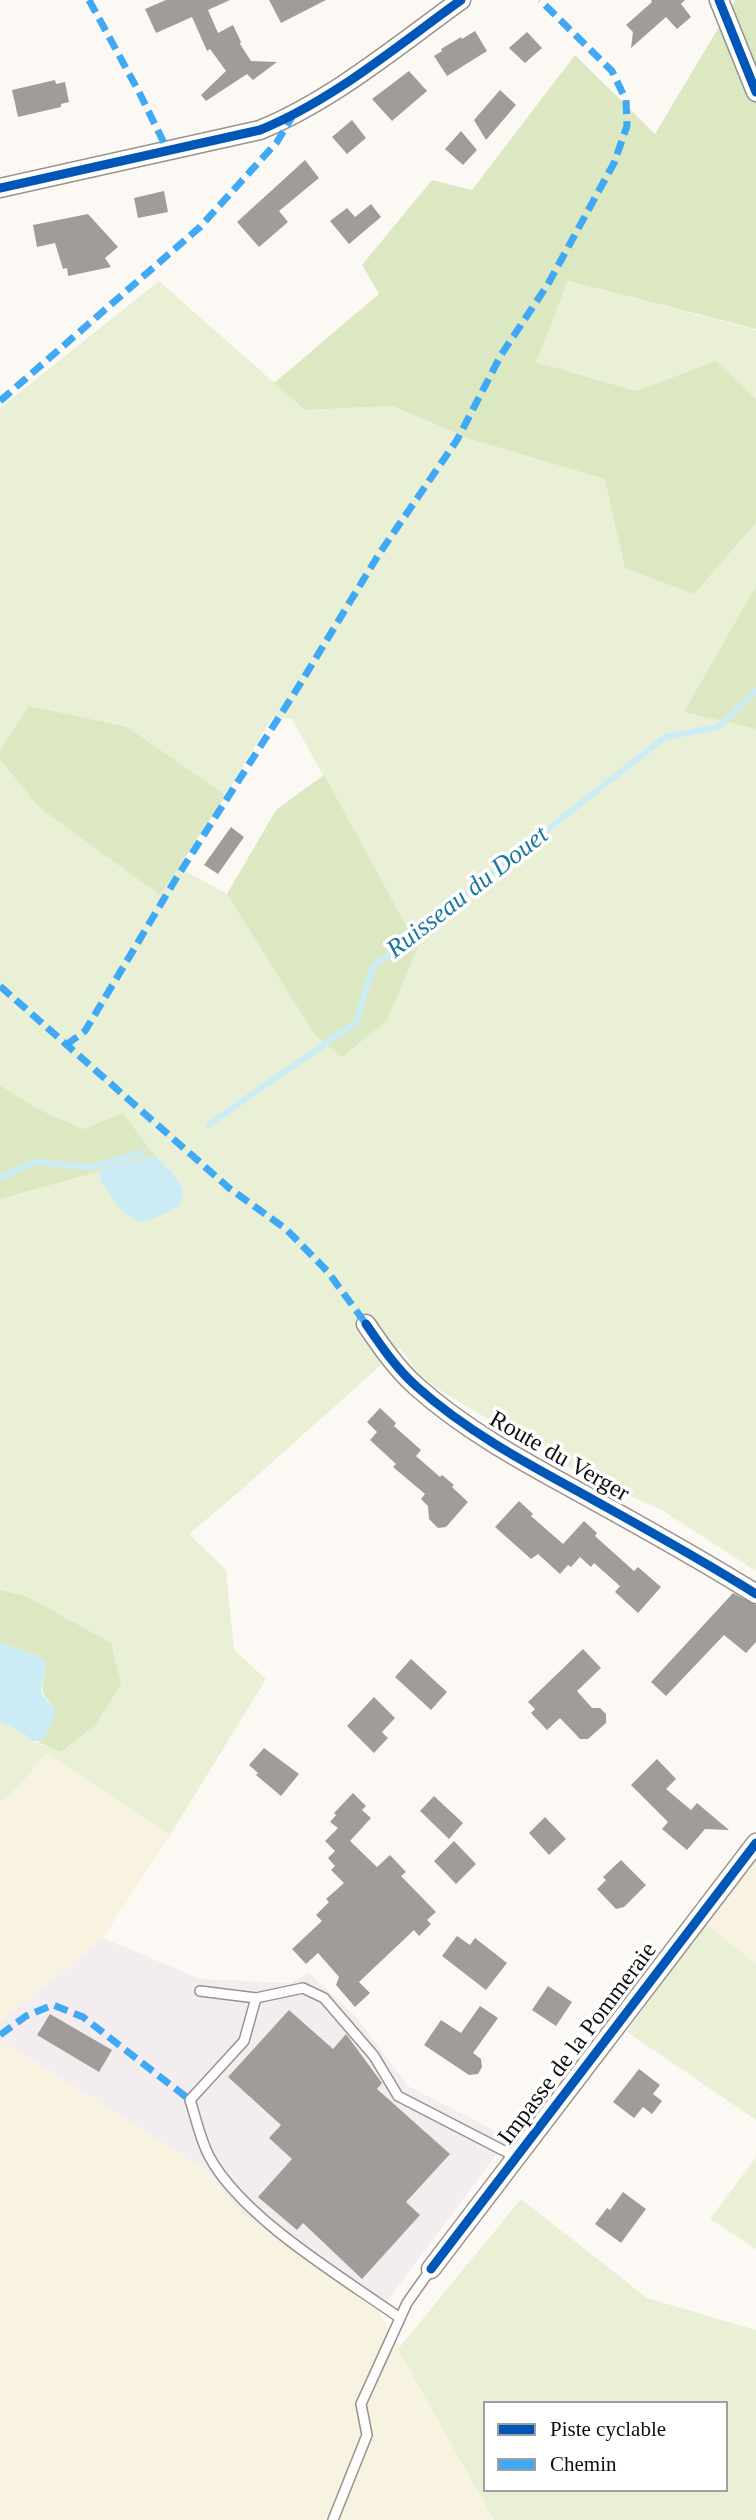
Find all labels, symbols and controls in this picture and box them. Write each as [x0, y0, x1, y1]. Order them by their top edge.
water label: Ruisseau du Douet [381, 820, 555, 966]
street label: Route du Verger [484, 1405, 634, 1509]
street label: Impasse de la Pommeraie [493, 1937, 663, 2151]
legend [483, 2401, 728, 2492]
text: Piste cyclable [550, 2417, 666, 2441]
text: Chemin [550, 2452, 617, 2476]

